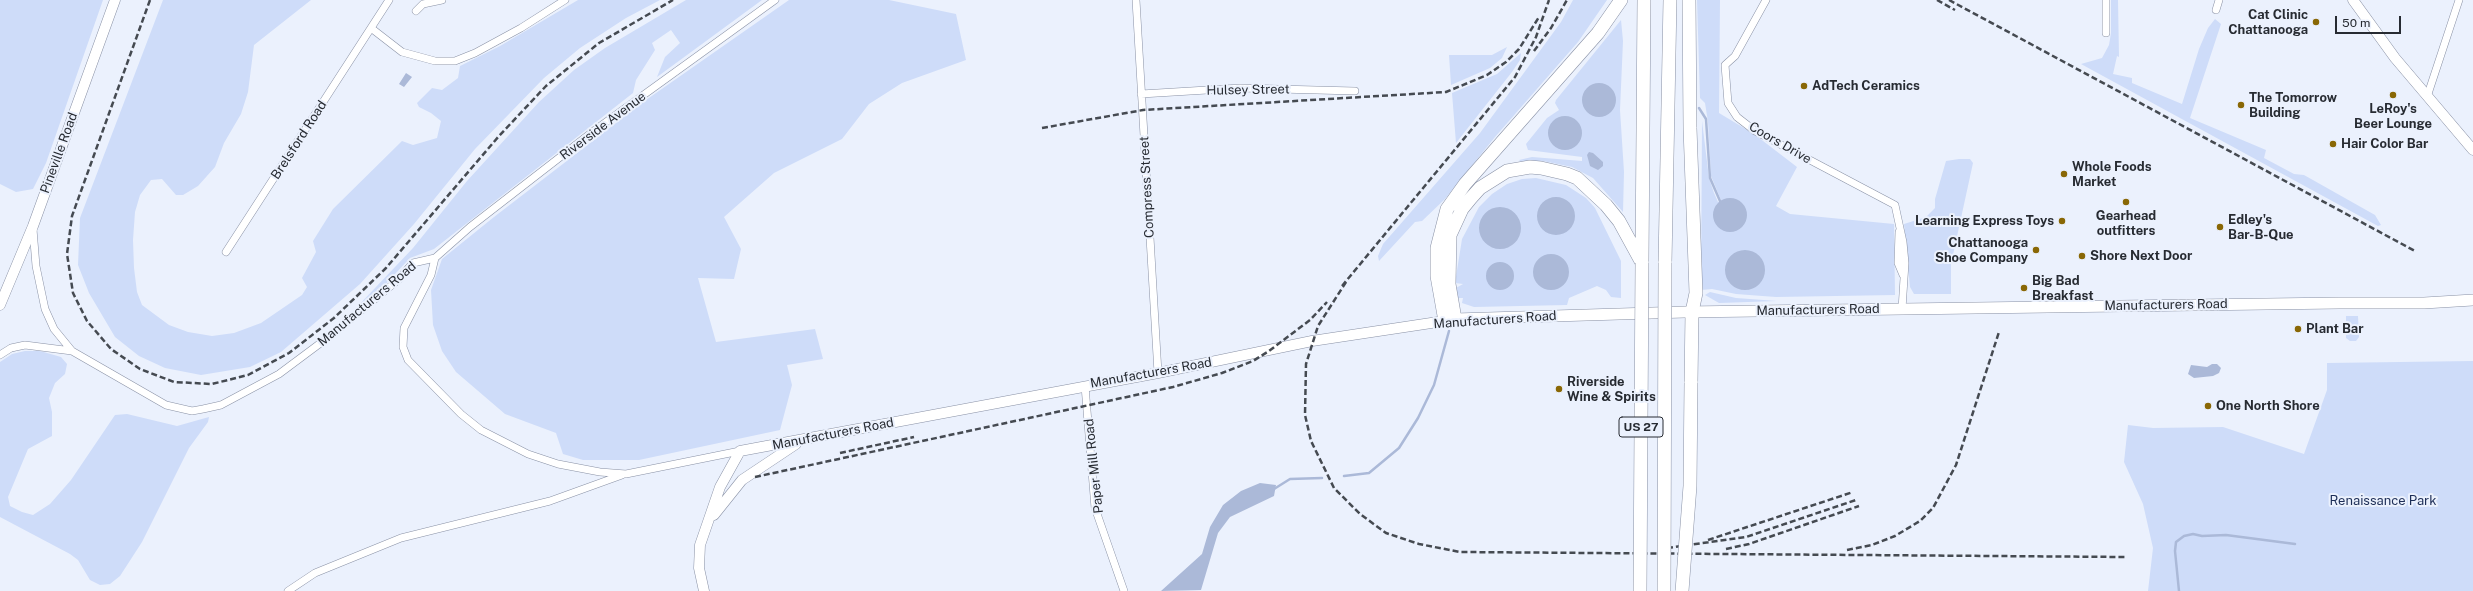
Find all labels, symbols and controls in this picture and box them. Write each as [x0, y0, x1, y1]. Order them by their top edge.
place label: Cat Clinic Chattanooga [2228, 7, 2308, 38]
scale bar [2337, 8, 2403, 34]
text: 50 m [2342, 16, 2370, 30]
marker: Cat Clinic Chattanooga [2311, 17, 2321, 27]
place label: AdTech Ceramics [1812, 78, 1920, 94]
street label: Hulsey Street [1206, 81, 1290, 99]
marker: AdTech Ceramics [1799, 81, 1809, 91]
street label: Riverside Avenue [557, 89, 649, 163]
place label: The Tomorrow Building [2249, 90, 2337, 121]
marker: LeRoy's Beer Lounge [2388, 90, 2398, 100]
street label: Brelsford Road [268, 98, 330, 182]
marker: The Tomorrow Building [2236, 100, 2246, 110]
place label: LeRoy's Beer Lounge [2354, 101, 2432, 132]
street label: Pineville Road [37, 110, 81, 196]
street label: Coors Drive [1746, 119, 1814, 167]
street label: Compress Street [1137, 136, 1157, 238]
place label: Hair Color Bar [2341, 136, 2428, 152]
marker: Hair Color Bar [2328, 139, 2338, 149]
place label: Whole Foods Market [2072, 159, 2152, 190]
marker: Whole Foods Market [2059, 169, 2069, 179]
marker: Gearhead outfitters [2121, 197, 2131, 207]
place label: Gearhead outfitters [2096, 208, 2156, 239]
place label: Edley's Bar-B-Que [2228, 212, 2294, 243]
place label: Learning Express Toys [1915, 213, 2054, 229]
marker: Learning Express Toys [2057, 216, 2067, 226]
marker: Edley's Bar-B-Que [2215, 222, 2225, 232]
place label: Chattanooga Shoe Company [1935, 235, 2028, 266]
marker: Chattanooga Shoe Company [2031, 245, 2041, 255]
place label: Shore Next Door [2090, 248, 2192, 264]
marker: Shore Next Door [2077, 251, 2087, 261]
street label: Manufacturers Road [315, 258, 419, 350]
place label: Big Bad Breakfast [2032, 273, 2094, 304]
marker: Big Bad Breakfast [2019, 283, 2029, 293]
street label: Manufacturers Road [2104, 296, 2228, 314]
street label: Manufacturers Road [1756, 301, 1880, 319]
street label: Manufacturers Road [1433, 308, 1557, 332]
place label: Plant Bar [2306, 321, 2363, 337]
marker: Plant Bar [2293, 324, 2303, 334]
street label: Manufacturers Road [1089, 355, 1213, 391]
place label: Riverside Wine & Spirits [1567, 374, 1656, 405]
marker: Riverside Wine & Spirits [1554, 384, 1564, 394]
place label: One North Shore [2216, 398, 2320, 414]
marker: One North Shore [2203, 401, 2213, 411]
street label: Manufacturers Road [771, 415, 895, 453]
road number: US 27 [1619, 417, 1663, 437]
street label: Paper Mill Road [1081, 418, 1107, 514]
park label: Renaissance Park [2330, 493, 2436, 509]

